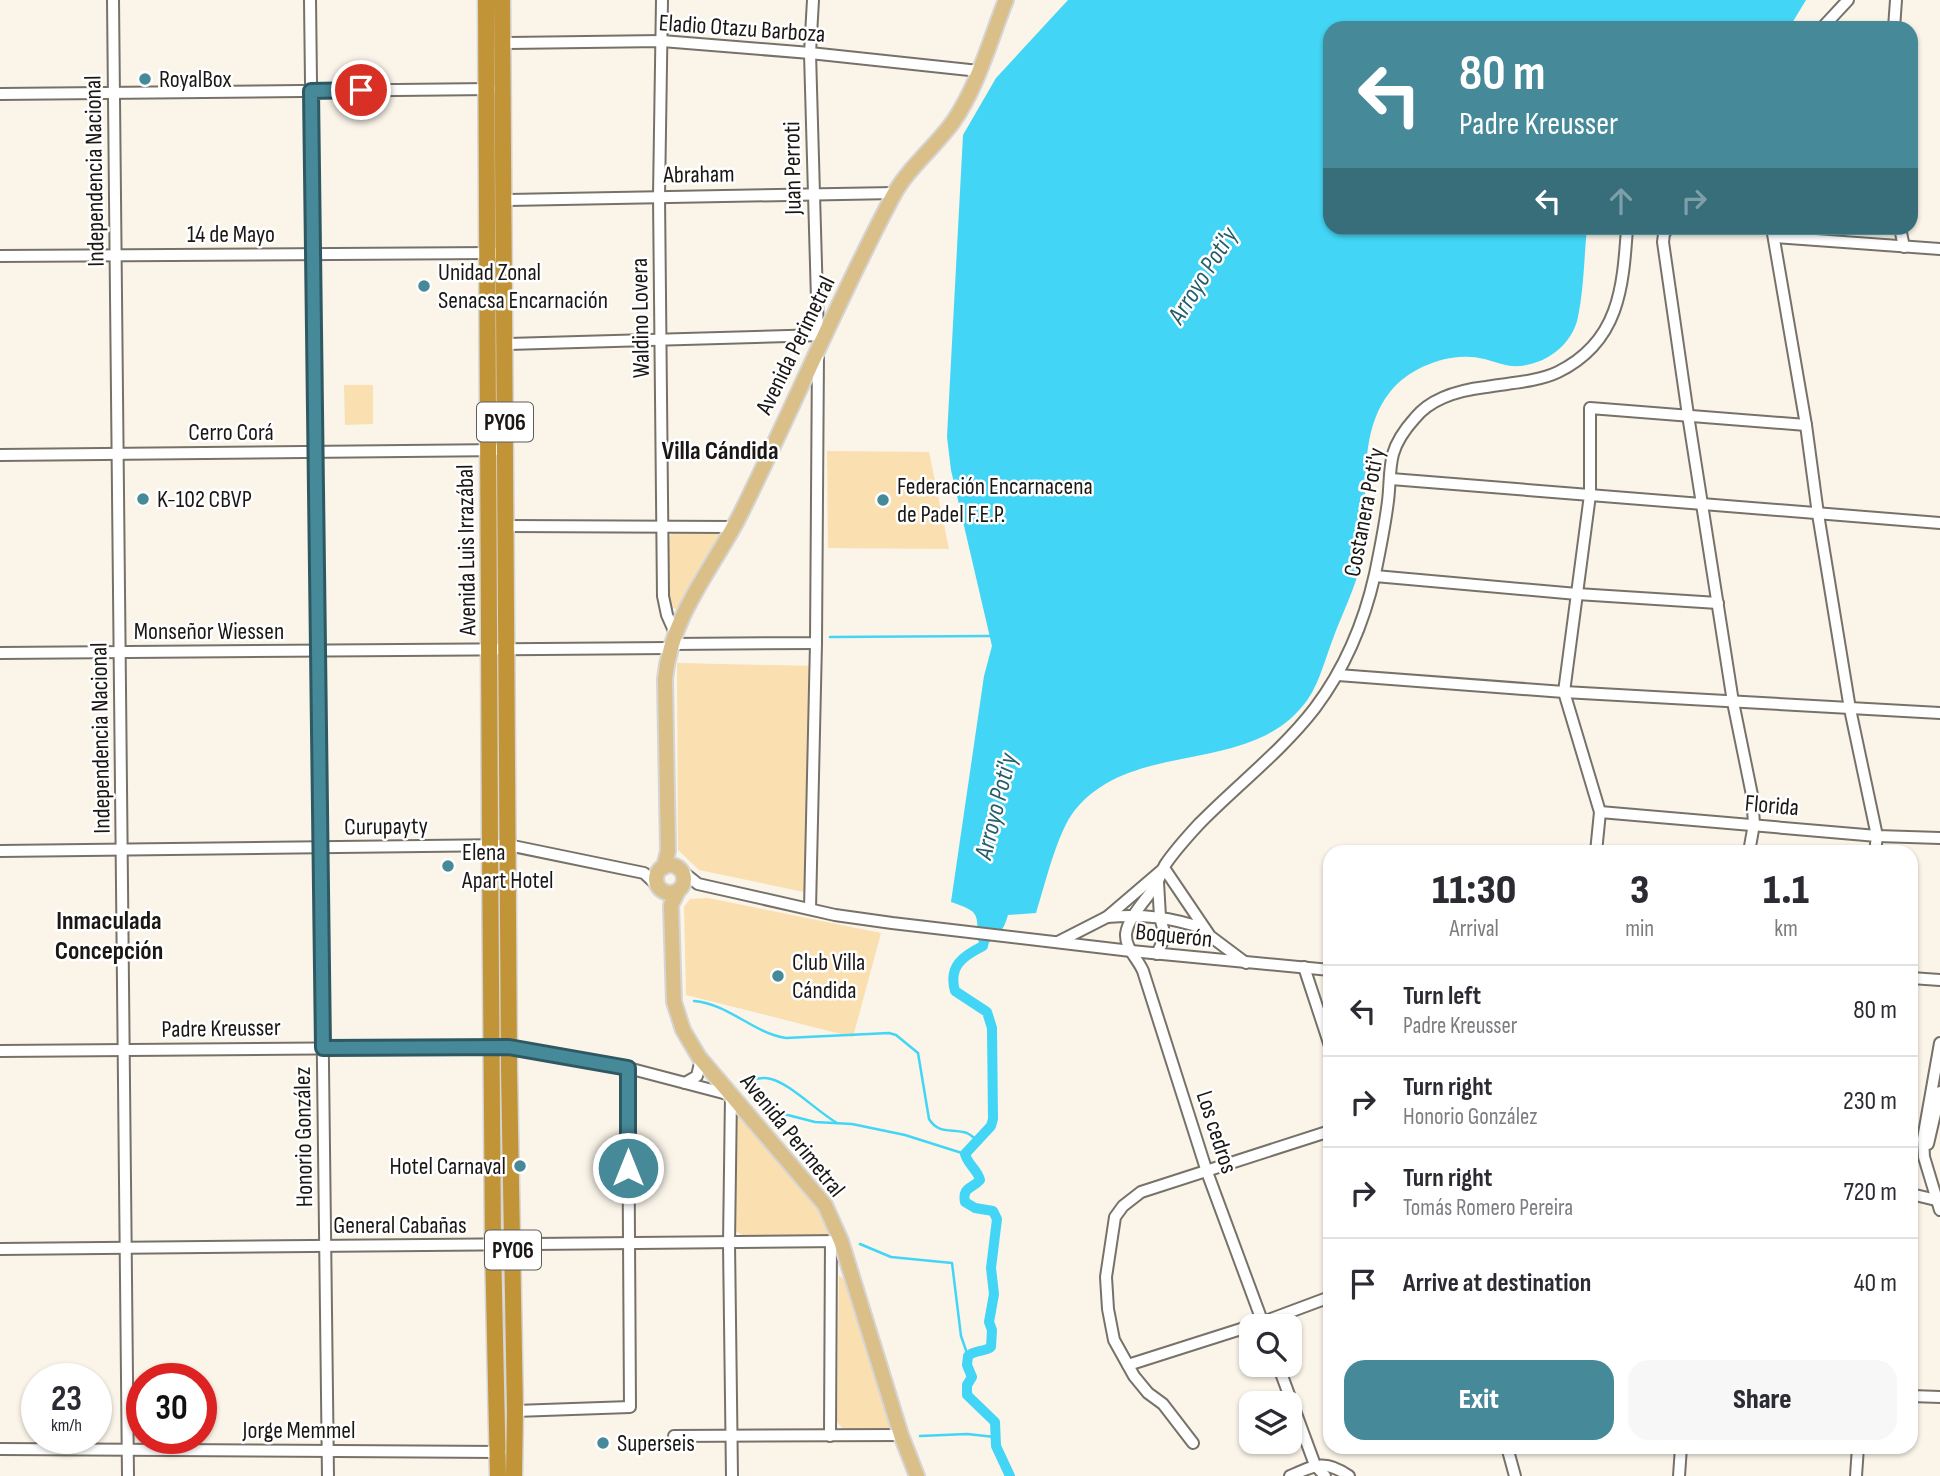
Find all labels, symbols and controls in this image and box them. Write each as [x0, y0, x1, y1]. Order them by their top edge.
street label: Eladio Otazu Barboza [658, 8, 826, 49]
text: 80 m [1459, 45, 1546, 104]
icon: left [1344, 49, 1435, 140]
pin [331, 60, 391, 120]
place label: RoyalBox [159, 65, 232, 94]
marker: RoyalBox [137, 71, 153, 87]
icon: arrive [342, 71, 380, 109]
street label: Independencia Nacional [78, 75, 111, 267]
text: Padre Kreusser [1459, 105, 1618, 144]
street label: Juan Perroti [777, 121, 808, 216]
street label: Abraham [662, 159, 735, 190]
icon: left [1529, 182, 1567, 220]
icon: ahead [1602, 182, 1640, 220]
icon: right [1675, 182, 1713, 220]
street label: 14 de Mayo [187, 220, 275, 249]
water label: Arroyo Poti'y [1161, 221, 1246, 331]
place label: Unidad Zonal Senacsa Encarnación [438, 258, 608, 315]
street label: Waldino Lovera [625, 258, 656, 378]
street label: Avenida Perimetral [749, 271, 841, 420]
marker: Unidad Zonal Senacsa Encarnación [416, 278, 432, 294]
road number: PY06 [477, 402, 533, 442]
street label: Cerro Corá [188, 418, 274, 447]
district label: Villa Cándida [661, 436, 779, 467]
street label: Costanera Poti'y [1338, 445, 1391, 579]
street label: Avenida Luis Irrazábal [451, 464, 483, 637]
place label: Federación Encarnacena de Padel F.E.P. [897, 472, 1093, 529]
place label: K-102 CBVP [157, 485, 252, 514]
marker: K-102 CBVP [135, 491, 151, 507]
marker: Federación Encarnacena de Padel F.E.P. [875, 492, 891, 508]
street label: Monseñor Wiessen [134, 617, 284, 646]
street label: Independencia Nacional [84, 642, 117, 834]
water label: Arroyo Poti'y [968, 749, 1025, 863]
street label: Florida [1744, 789, 1800, 822]
street label: Curupayty [344, 811, 428, 842]
place label: Elena Apart Hotel [461, 838, 554, 895]
marker: Elena Apart Hotel [440, 858, 456, 874]
text: 11:30 [1432, 865, 1516, 916]
text: 3 [1630, 865, 1649, 916]
text: 1.1 [1763, 865, 1809, 916]
district label: Inmaculada Concepción [55, 906, 163, 967]
text: Arrival [1449, 915, 1499, 943]
text: min [1625, 915, 1654, 943]
text: km [1774, 915, 1798, 943]
street label: Boquerón [1134, 917, 1214, 954]
place label: Club Villa Cándida [792, 948, 865, 1005]
marker: Club Villa Cándida [770, 968, 786, 984]
text: Turn left [1403, 981, 1481, 1012]
icon: left [1344, 992, 1382, 1030]
text: 80 m [1853, 995, 1897, 1026]
text: Padre Kreusser [1403, 1012, 1517, 1040]
street label: Padre Kreusser [161, 1013, 281, 1044]
street label: Honorio González [288, 1066, 319, 1207]
street label: Avenida Perimetral [733, 1067, 851, 1203]
text: Turn right [1403, 1072, 1492, 1103]
icon: right [1344, 1083, 1382, 1121]
text: 230 m [1843, 1086, 1897, 1117]
street label: Los cedros [1190, 1087, 1243, 1177]
text: Honorio González [1403, 1103, 1538, 1131]
position arrow [591, 1131, 665, 1205]
place label: Hotel Carnaval [389, 1152, 506, 1181]
marker: Hotel Carnaval [512, 1158, 528, 1174]
text: Turn right [1403, 1163, 1492, 1194]
icon: right [1344, 1174, 1382, 1212]
text: 720 m [1843, 1177, 1897, 1208]
text: Tomás Romero Pereira [1403, 1194, 1573, 1222]
street label: General Cabañas [333, 1211, 467, 1240]
road number: PY06 [485, 1231, 541, 1270]
icon: arrive [1344, 1265, 1382, 1303]
text: Arrive at destination [1403, 1268, 1591, 1299]
text: 40 m [1854, 1268, 1897, 1299]
map controls [1239, 1314, 1302, 1454]
button: search [1239, 1314, 1302, 1377]
button: Exit [1344, 1360, 1614, 1440]
button: Share [1628, 1360, 1897, 1440]
speed limit sign: 30 [126, 1363, 217, 1454]
text: 23 [51, 1378, 82, 1421]
button: layers [1239, 1391, 1302, 1454]
text: km/h [51, 1415, 82, 1436]
street label: Jorge Memmel [242, 1416, 355, 1445]
place label: Superseis [617, 1429, 695, 1458]
marker: Superseis [595, 1435, 611, 1451]

